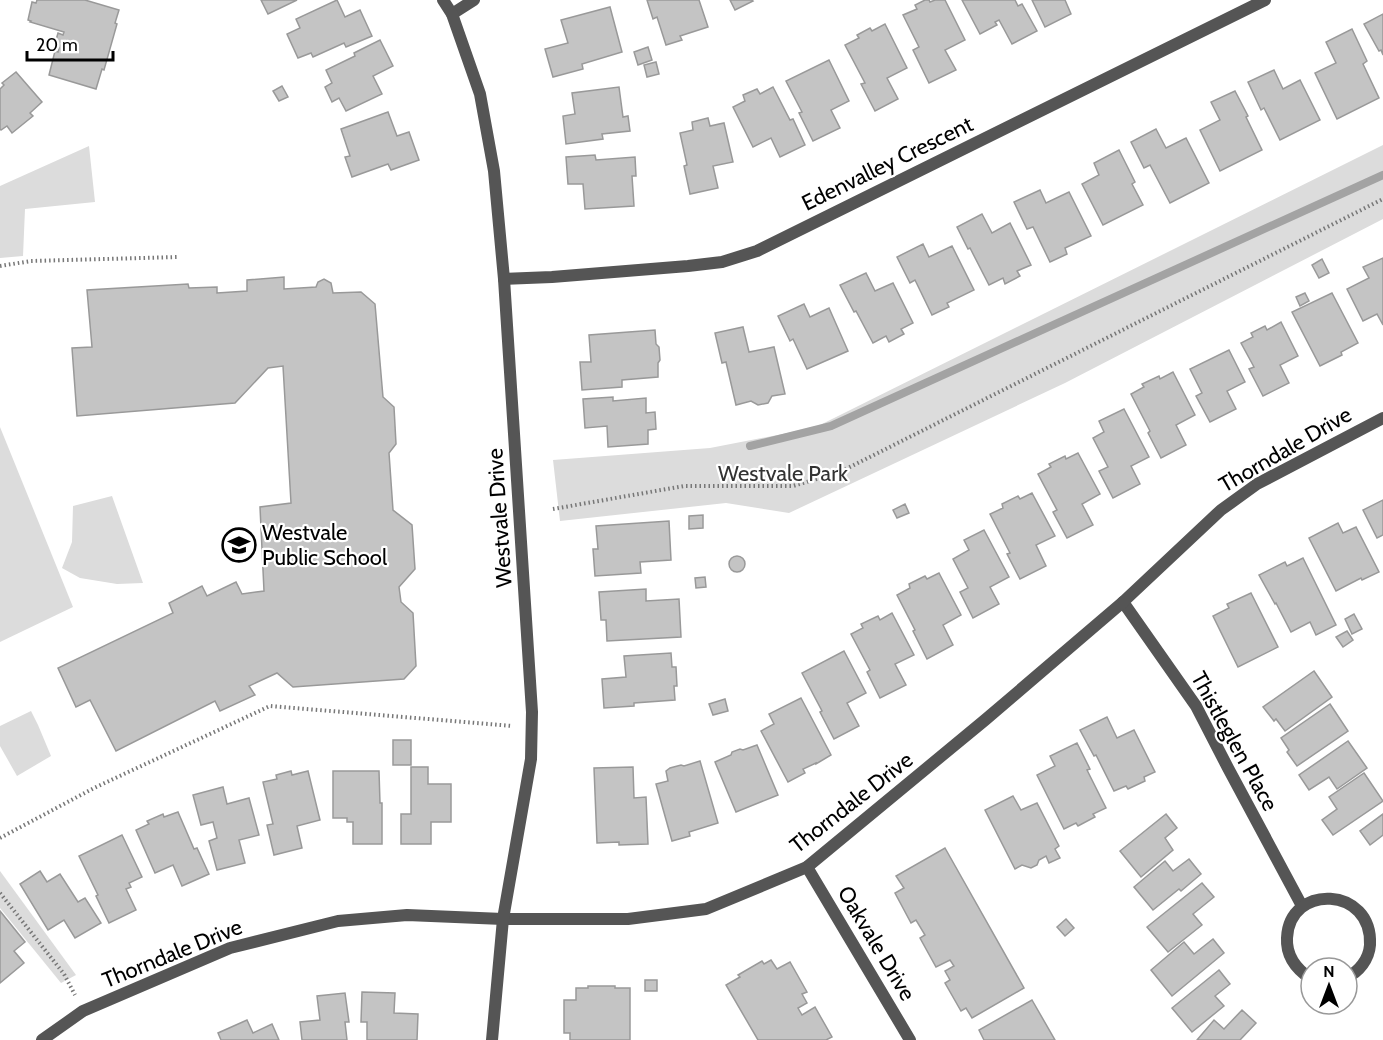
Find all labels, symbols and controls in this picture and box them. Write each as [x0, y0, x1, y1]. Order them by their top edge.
scale bar [27, 24, 112, 62]
text: 20 m [36, 34, 78, 56]
street label: Edenvalley Crescent [797, 110, 978, 217]
street label: Thorndale Drive [1214, 401, 1356, 498]
street label: Westvale Drive [481, 447, 518, 589]
park label: Westvale Park [718, 460, 848, 487]
place label: Westvale Public School [262, 519, 388, 571]
school or university icon: Westvale Public School [221, 527, 257, 563]
street label: Thistleglen Place [1185, 667, 1284, 816]
street label: Thorndale Drive [785, 746, 918, 859]
street label: Oakvale Drive [832, 881, 921, 1006]
street label: Thorndale Drive [98, 913, 246, 994]
north arrow [1299, 956, 1359, 1016]
text: N [1323, 962, 1335, 981]

